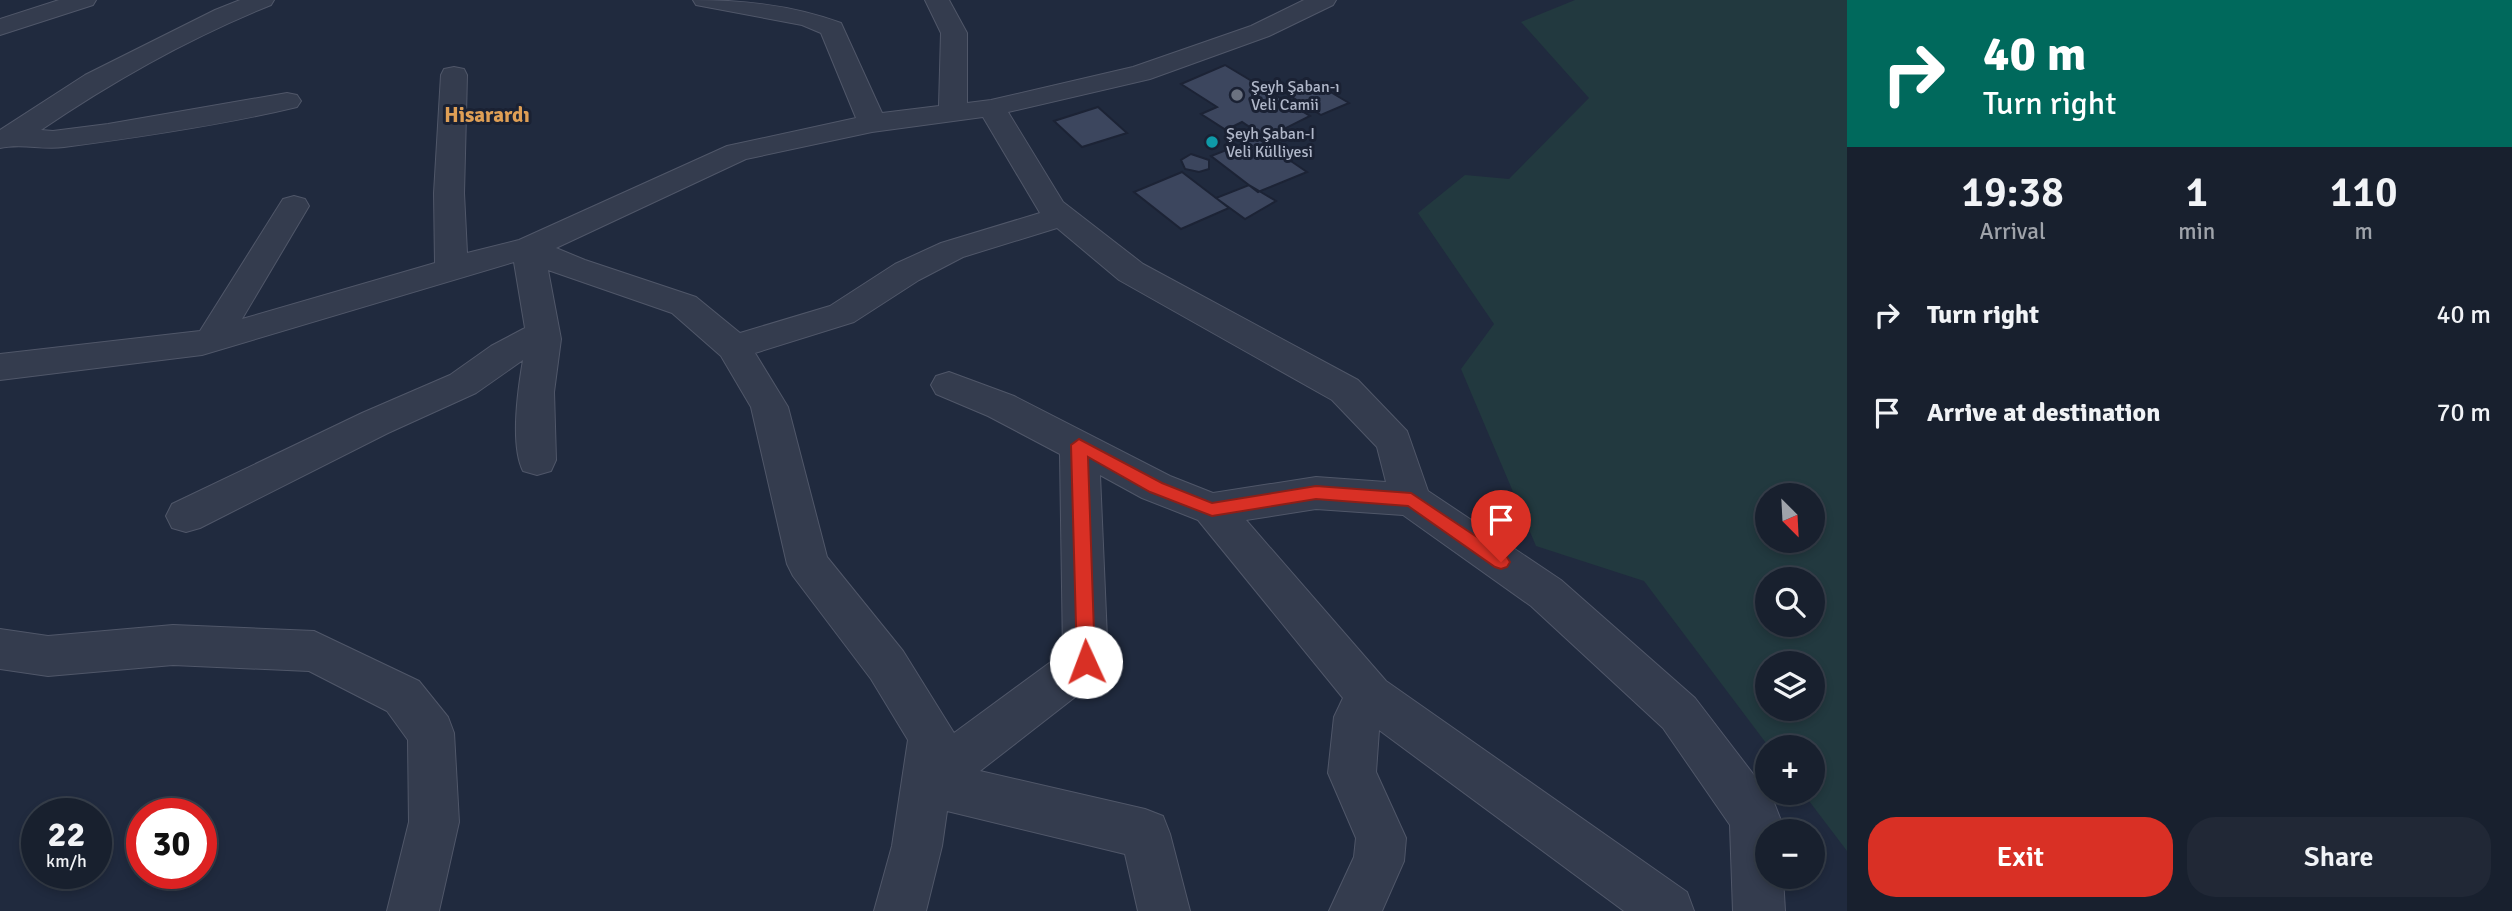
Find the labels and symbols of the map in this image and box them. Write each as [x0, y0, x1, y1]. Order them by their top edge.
place label: Şeyh Şaban-ı Veli Camii [1251, 77, 1340, 115]
marker: Şeyh Şaban-ı Veli Camii [1229, 87, 1245, 103]
district label: Hisarardı [444, 102, 530, 128]
place label: Şeyh Şaban-I Veli Külliyesi [1226, 124, 1315, 162]
marker: Şeyh Şaban-I Veli Külliyesi [1204, 134, 1220, 150]
north arrow [1755, 483, 1825, 553]
pin [1471, 490, 1531, 562]
position arrow [1049, 625, 1123, 699]
speed limit sign: 30 [126, 798, 217, 889]

